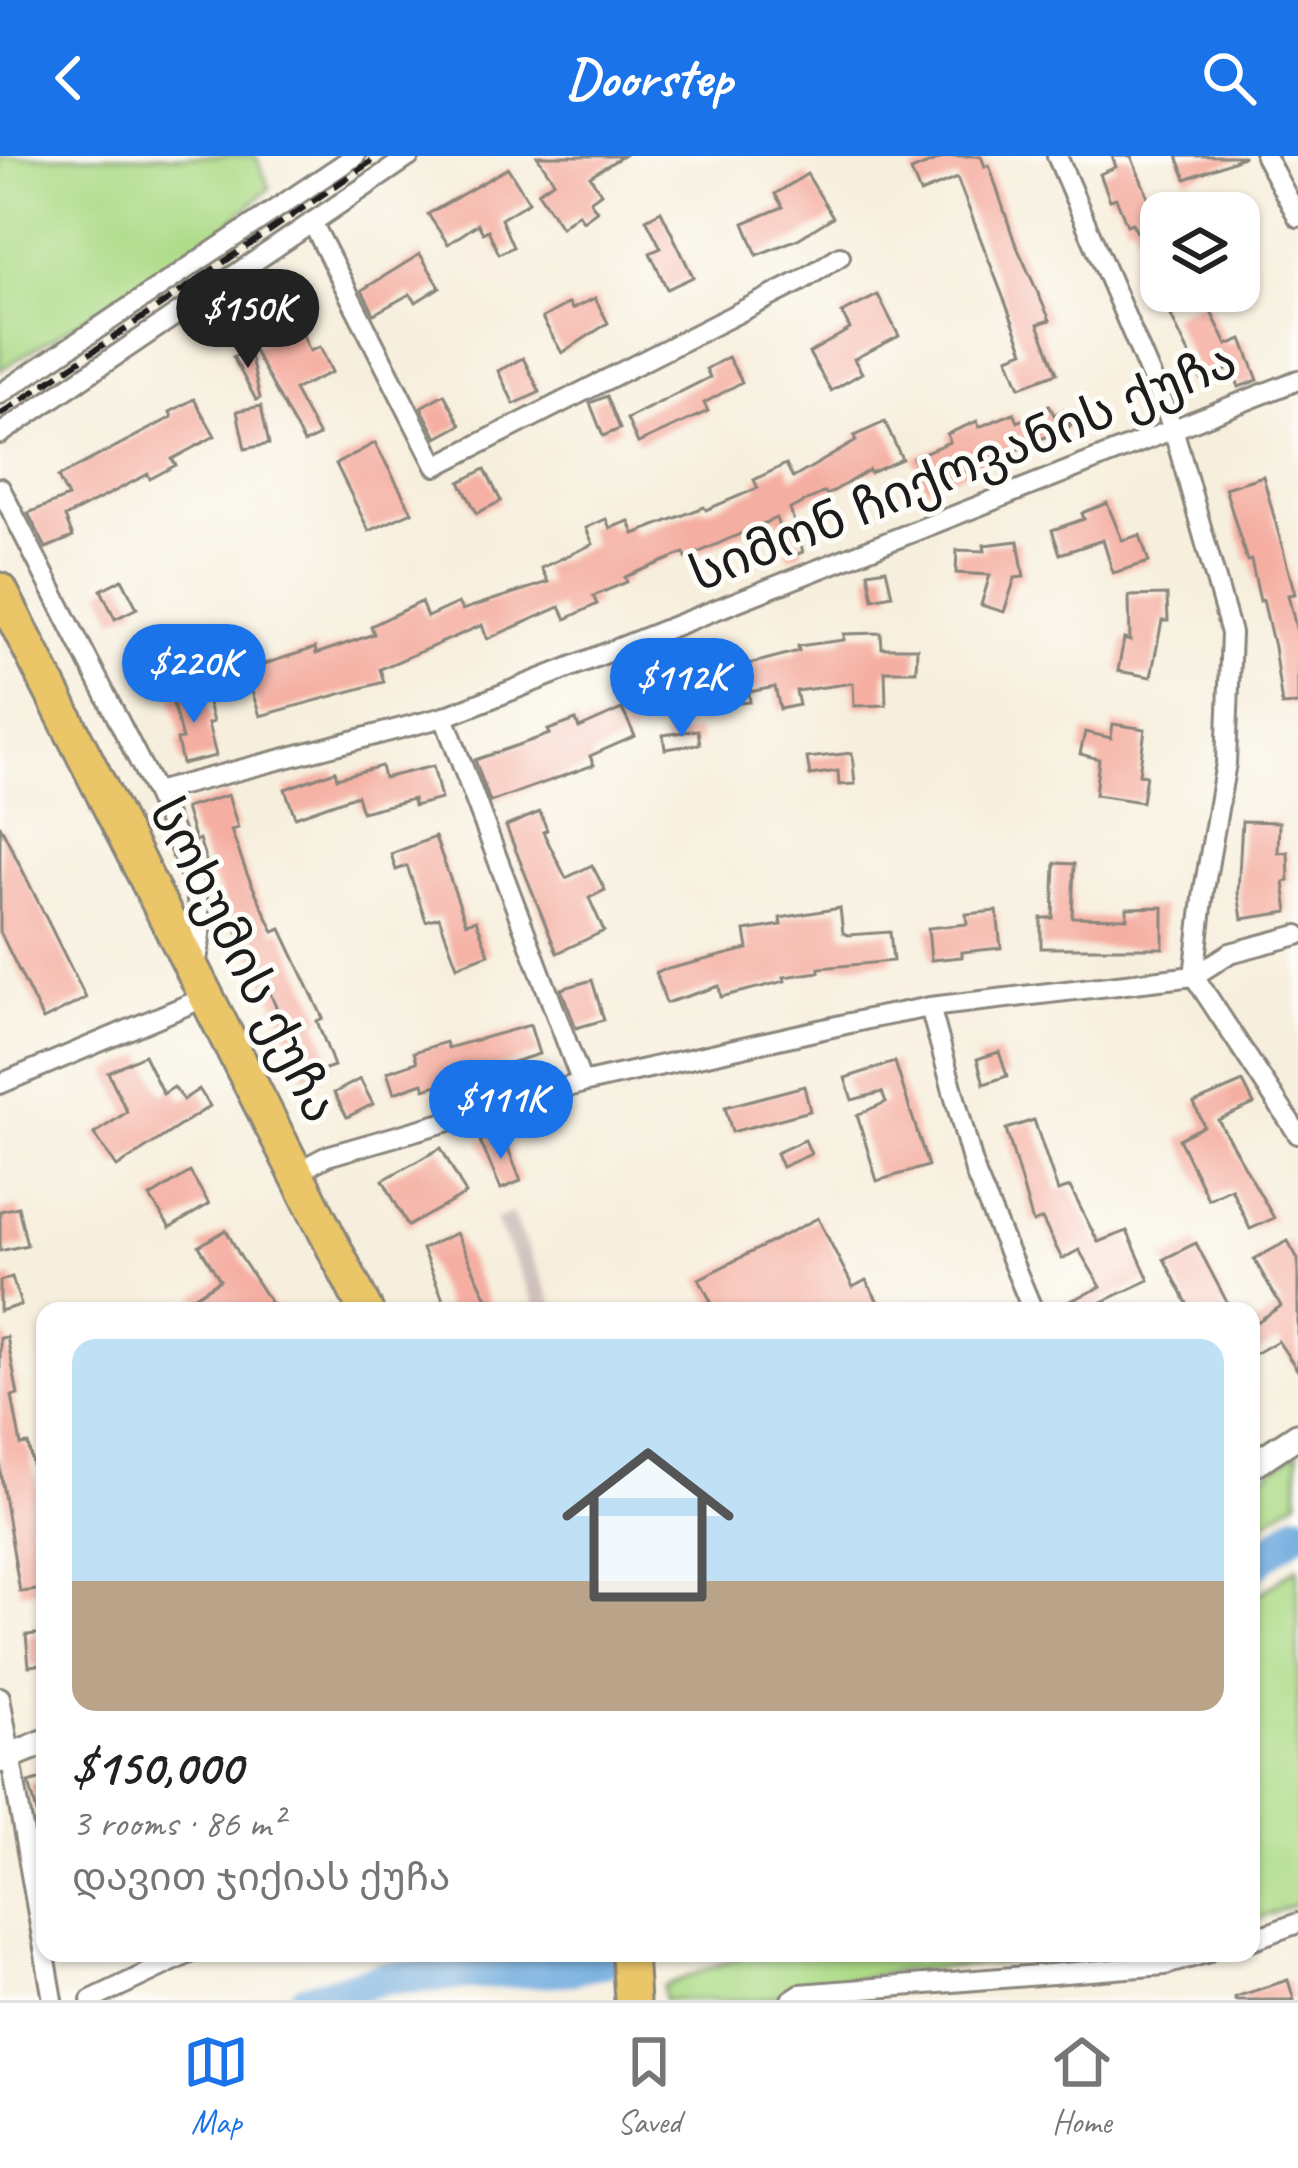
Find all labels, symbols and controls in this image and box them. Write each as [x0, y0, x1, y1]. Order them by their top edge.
text: Doorstep [566, 44, 732, 112]
icon: back [36, 45, 102, 111]
icon: search [1196, 45, 1262, 111]
map controls [1140, 192, 1260, 312]
button: layers [1140, 192, 1260, 312]
pin: $150K [164, 269, 332, 371]
text: $150K [203, 283, 293, 332]
street label: სიმონ ჩიქოვანის ქუჩა [680, 328, 1246, 606]
pin: $220K [110, 624, 278, 726]
text: $220K [149, 638, 239, 687]
pin: $112K [598, 638, 766, 740]
text: $112K [637, 652, 727, 701]
street label: სოხუმის ქუჩა [135, 787, 353, 1133]
pin: $111K [417, 1060, 585, 1162]
text: $111K [456, 1074, 546, 1123]
icon: home [540, 1417, 756, 1633]
text: $150,000 [72, 1735, 242, 1799]
text: 3 rooms · 86 m² [72, 1799, 283, 1848]
text: დავით ჯიქიას ქუჩა [72, 1853, 450, 1902]
tab: Map [183, 2029, 249, 2143]
tab: Saved [616, 2029, 682, 2143]
tab: Home [1049, 2029, 1115, 2143]

